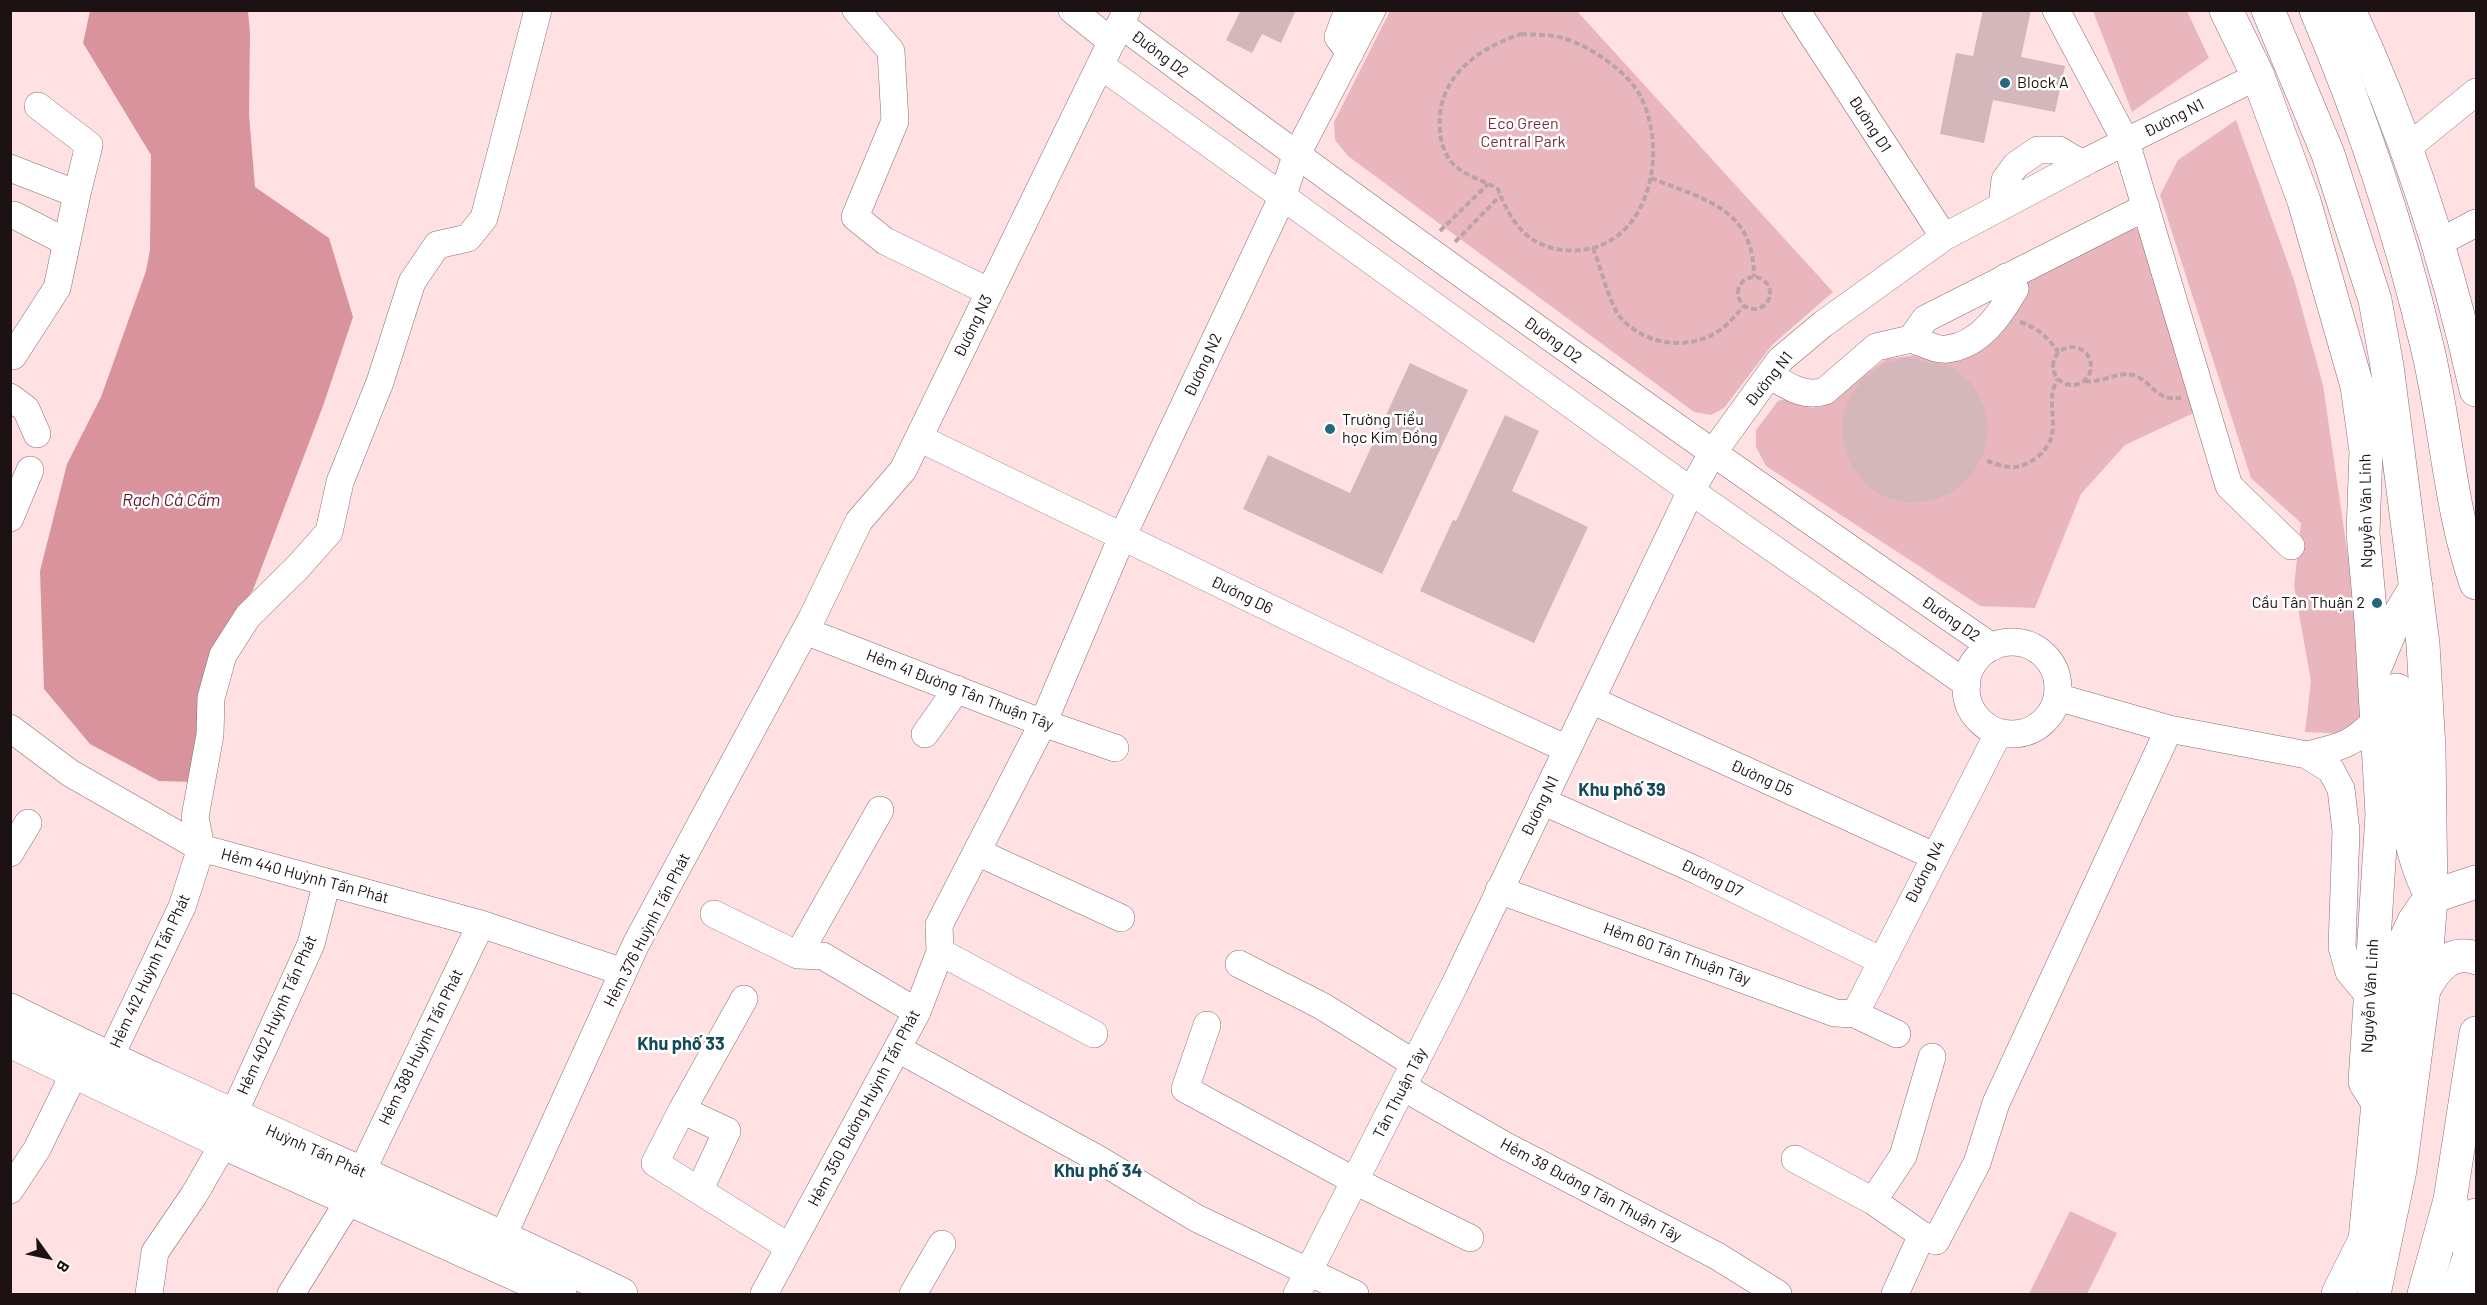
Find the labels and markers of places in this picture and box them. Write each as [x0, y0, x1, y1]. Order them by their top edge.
place label: Block A [2017, 73, 2069, 93]
marker: Block A [1998, 76, 2012, 90]
place label: Trường Tiểu học Kim Đồng [1342, 410, 1438, 448]
marker: Trường Tiểu học Kim Đồng [1323, 422, 1337, 436]
place label: Cầu Tân Thuận 2 [2252, 593, 2365, 613]
marker: Cầu Tân Thuận 2 [2370, 596, 2384, 610]

